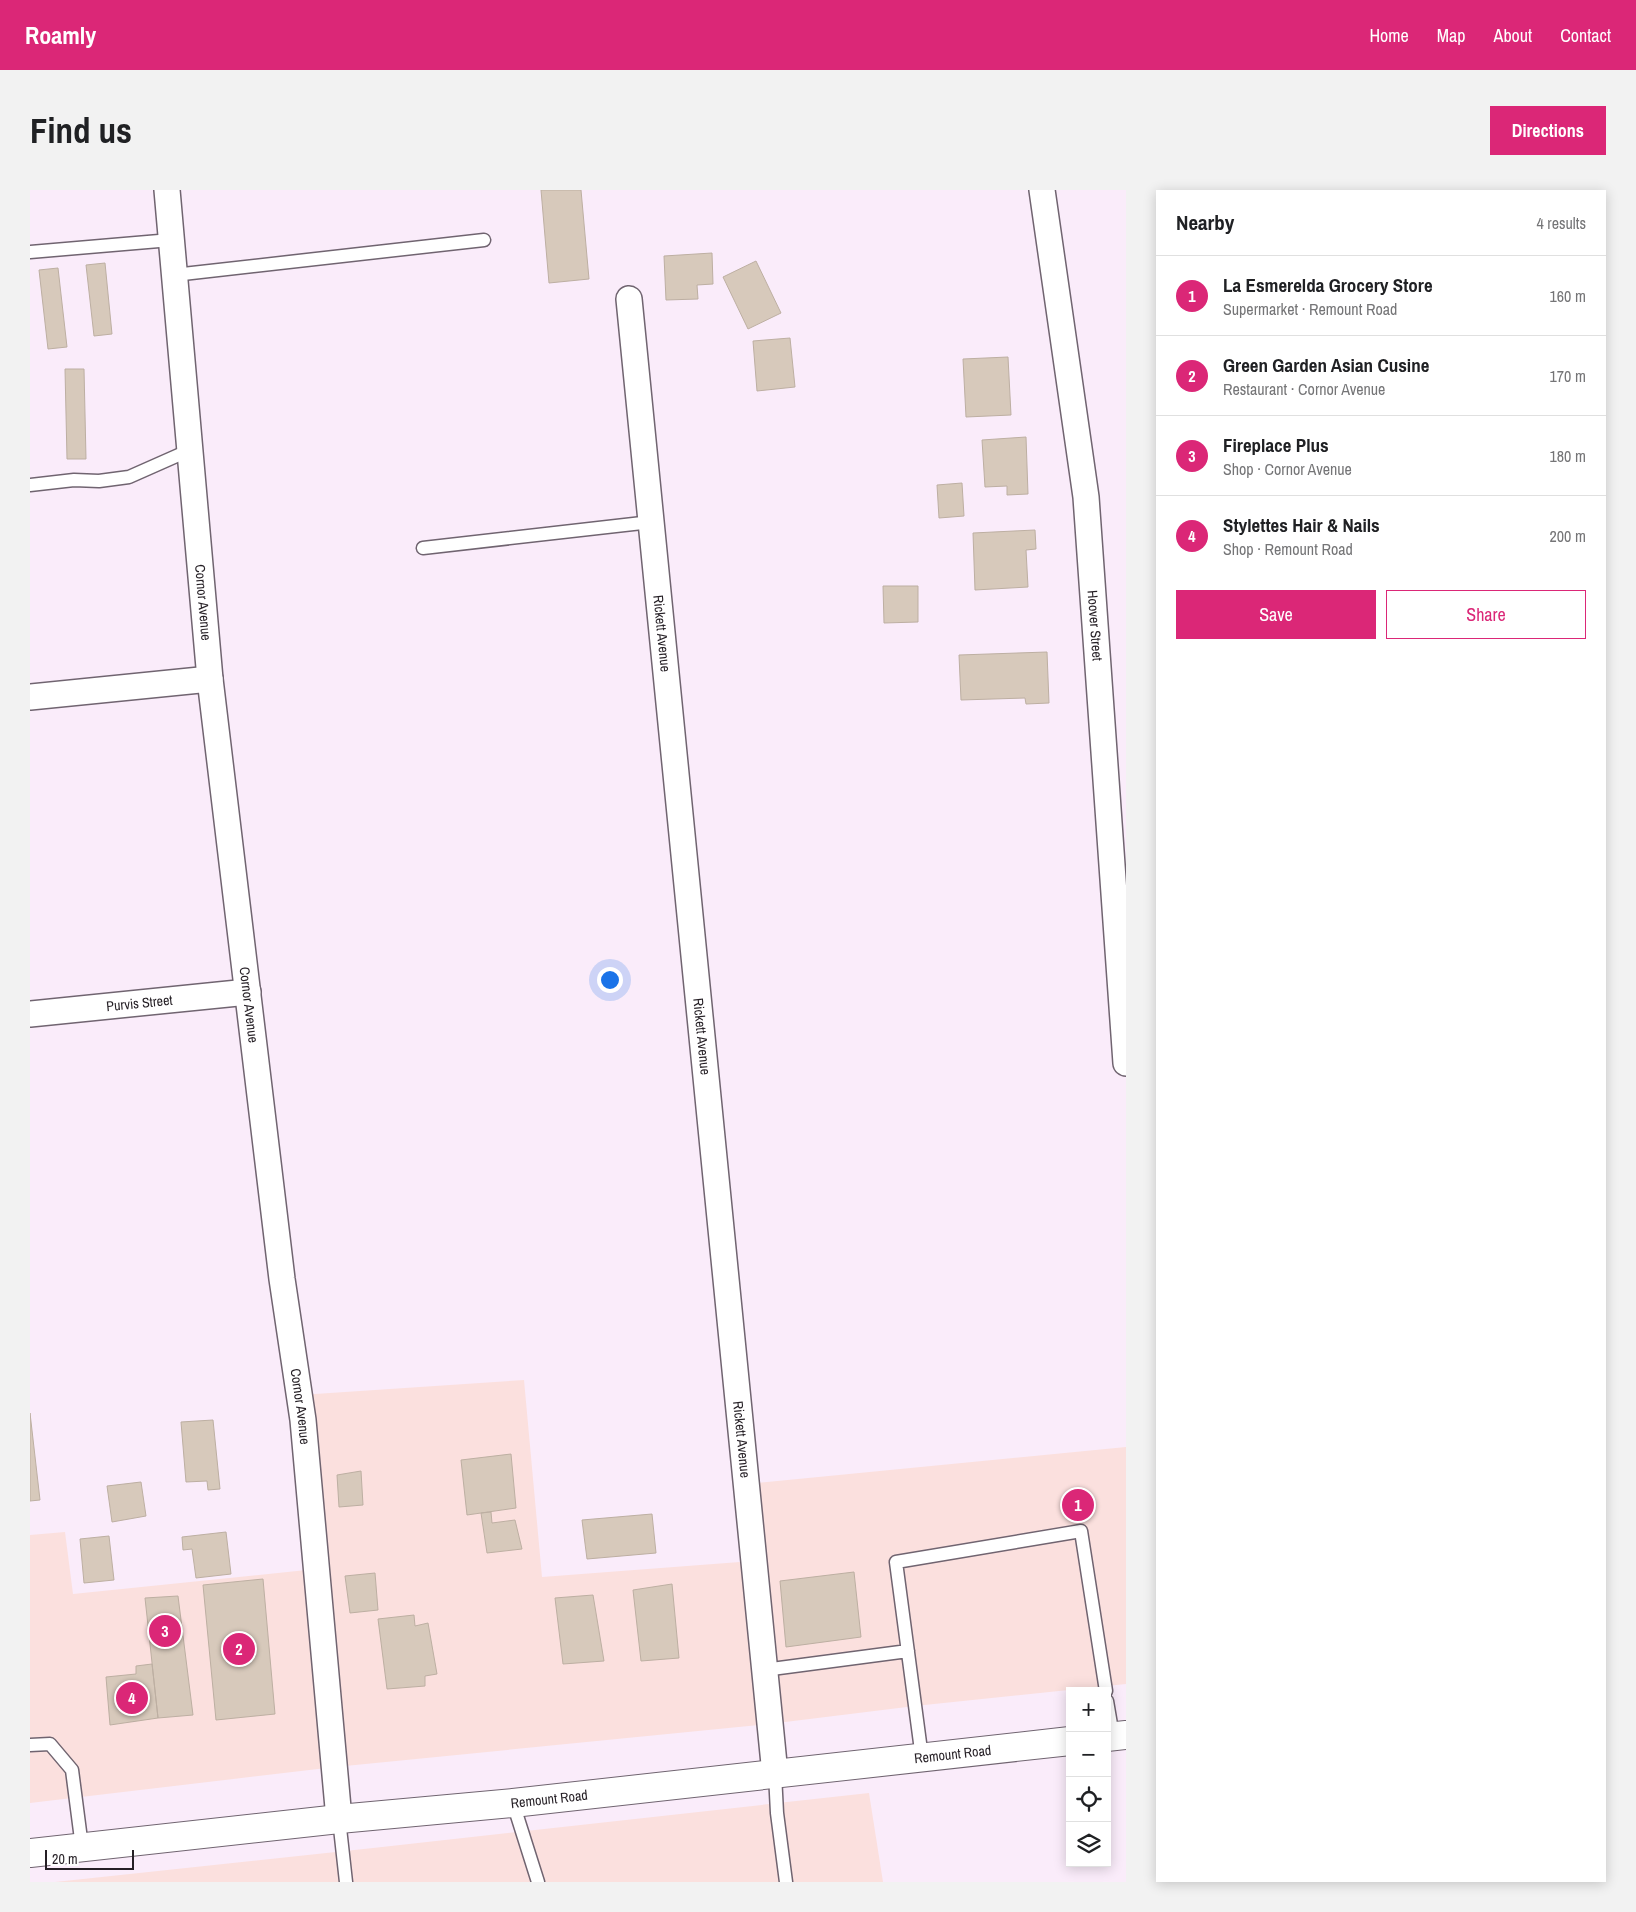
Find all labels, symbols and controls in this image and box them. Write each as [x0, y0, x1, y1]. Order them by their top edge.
text: Roamly [25, 19, 96, 51]
text: Home [1369, 23, 1409, 48]
text: Map [1437, 23, 1466, 48]
text: About [1494, 23, 1532, 48]
text: Contact [1560, 23, 1611, 48]
button: Directions [1490, 106, 1606, 155]
text: Find us [30, 107, 132, 154]
text: Nearby [1176, 208, 1234, 237]
text: 4 results [1536, 212, 1586, 234]
text: La Esmerelda Grocery Store [1223, 272, 1433, 298]
text: 1 [1188, 285, 1196, 307]
text: 160 m [1550, 285, 1586, 307]
text: Supermarket · Remount Road [1223, 298, 1397, 320]
text: Green Garden Asian Cusine [1223, 352, 1429, 378]
text: 2 [1188, 365, 1196, 387]
text: 170 m [1550, 365, 1586, 387]
text: Restaurant · Cornor Avenue [1223, 378, 1385, 400]
text: Fireplace Plus [1223, 432, 1329, 458]
text: 3 [1188, 445, 1196, 467]
text: 180 m [1550, 445, 1586, 467]
text: Shop · Cornor Avenue [1223, 458, 1352, 480]
text: Stylettes Hair & Nails [1223, 512, 1380, 538]
text: 4 [1188, 525, 1196, 547]
text: 200 m [1550, 525, 1586, 547]
text: Shop · Remount Road [1223, 538, 1353, 560]
street label: Cornor Avenue [191, 564, 216, 641]
street label: Hoover Street [1084, 590, 1107, 662]
button: Save [1176, 590, 1376, 639]
button: Share [1386, 590, 1586, 639]
street label: Rickett Avenue [649, 594, 675, 673]
street label: Cornor Avenue [236, 966, 263, 1044]
your location [597, 967, 623, 993]
street label: Purvis Street [105, 991, 173, 1015]
street label: Rickett Avenue [689, 997, 715, 1076]
street label: Cornor Avenue [286, 1367, 314, 1445]
street label: Rickett Avenue [729, 1400, 755, 1479]
pin: 1 [1062, 1486, 1094, 1524]
pin: 3 [149, 1612, 181, 1650]
pin: 2 [223, 1630, 255, 1668]
pin: 4 [116, 1679, 148, 1717]
map controls [1066, 1687, 1111, 1867]
button: + [1066, 1687, 1111, 1732]
button: − [1066, 1732, 1111, 1777]
street label: Remount Road [913, 1741, 992, 1767]
button: locate [1066, 1777, 1111, 1822]
street label: Remount Road [510, 1786, 589, 1812]
button: layers [1066, 1822, 1111, 1867]
scale bar [45, 1847, 134, 1870]
text: 20 m [52, 1850, 78, 1868]

